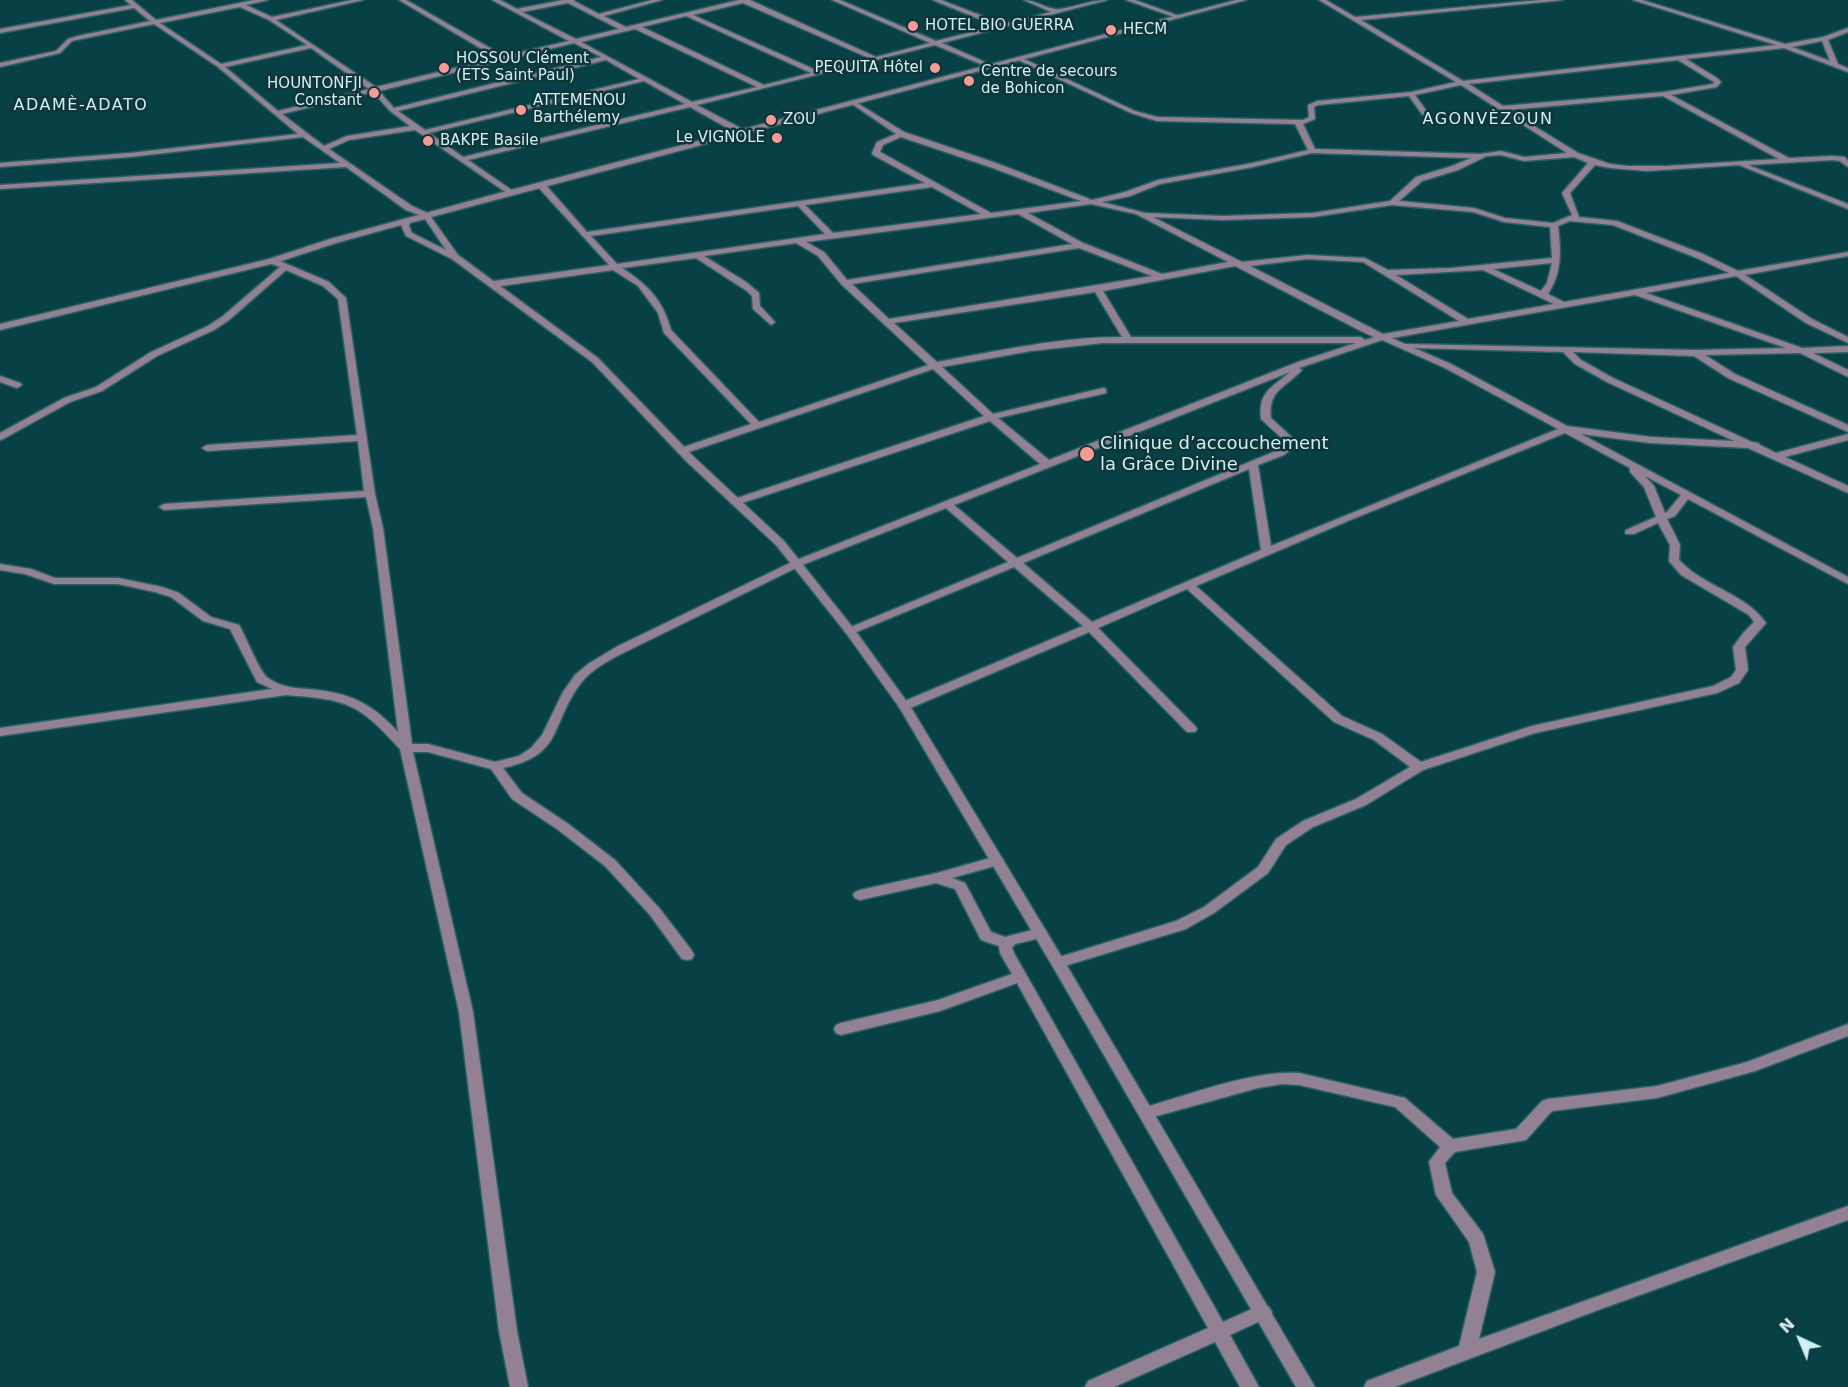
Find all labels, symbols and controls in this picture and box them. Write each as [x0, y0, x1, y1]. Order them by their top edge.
place label: HOTEL BIO GUERRA [925, 17, 1074, 35]
marker: HOTEL BIO GUERRA [906, 19, 920, 33]
place label: HECM [1123, 21, 1167, 39]
marker: HECM [1104, 23, 1118, 37]
place label: HOSSOU Clément (ETS Saint Paul) [456, 50, 589, 85]
place label: PEQUITA Hôtel [815, 59, 923, 77]
marker: HOSSOU Clément (ETS Saint Paul) [437, 61, 451, 75]
marker: PEQUITA Hôtel [928, 61, 942, 75]
place label: Centre de secours de Bohicon [981, 63, 1117, 98]
marker: Centre de secours de Bohicon [962, 74, 976, 88]
place label: HOUNTONFJI Constant [267, 75, 362, 110]
marker: HOUNTONFJI Constant [367, 86, 381, 100]
place label: ATTEMENOU Barthélemy [533, 92, 626, 127]
district label: ADAMÈ-ADATO [14, 96, 148, 116]
marker: ATTEMENOU Barthélemy [514, 103, 528, 117]
district label: AGONVÈZOUN [1423, 110, 1553, 130]
place label: ZOU [783, 111, 816, 129]
marker: ZOU [764, 113, 778, 127]
place label: Le VIGNOLE [676, 129, 765, 147]
marker: Le VIGNOLE [770, 131, 784, 145]
place label: BAKPE Basile [440, 132, 539, 150]
marker: BAKPE Basile [421, 134, 435, 148]
place label: Clinique d’accouchement la Grâce Divine [1100, 433, 1328, 476]
marker: Clinique d’accouchement la Grâce Divine [1078, 445, 1096, 463]
north arrow [1770, 1309, 1830, 1369]
text: N [1776, 1314, 1799, 1337]

